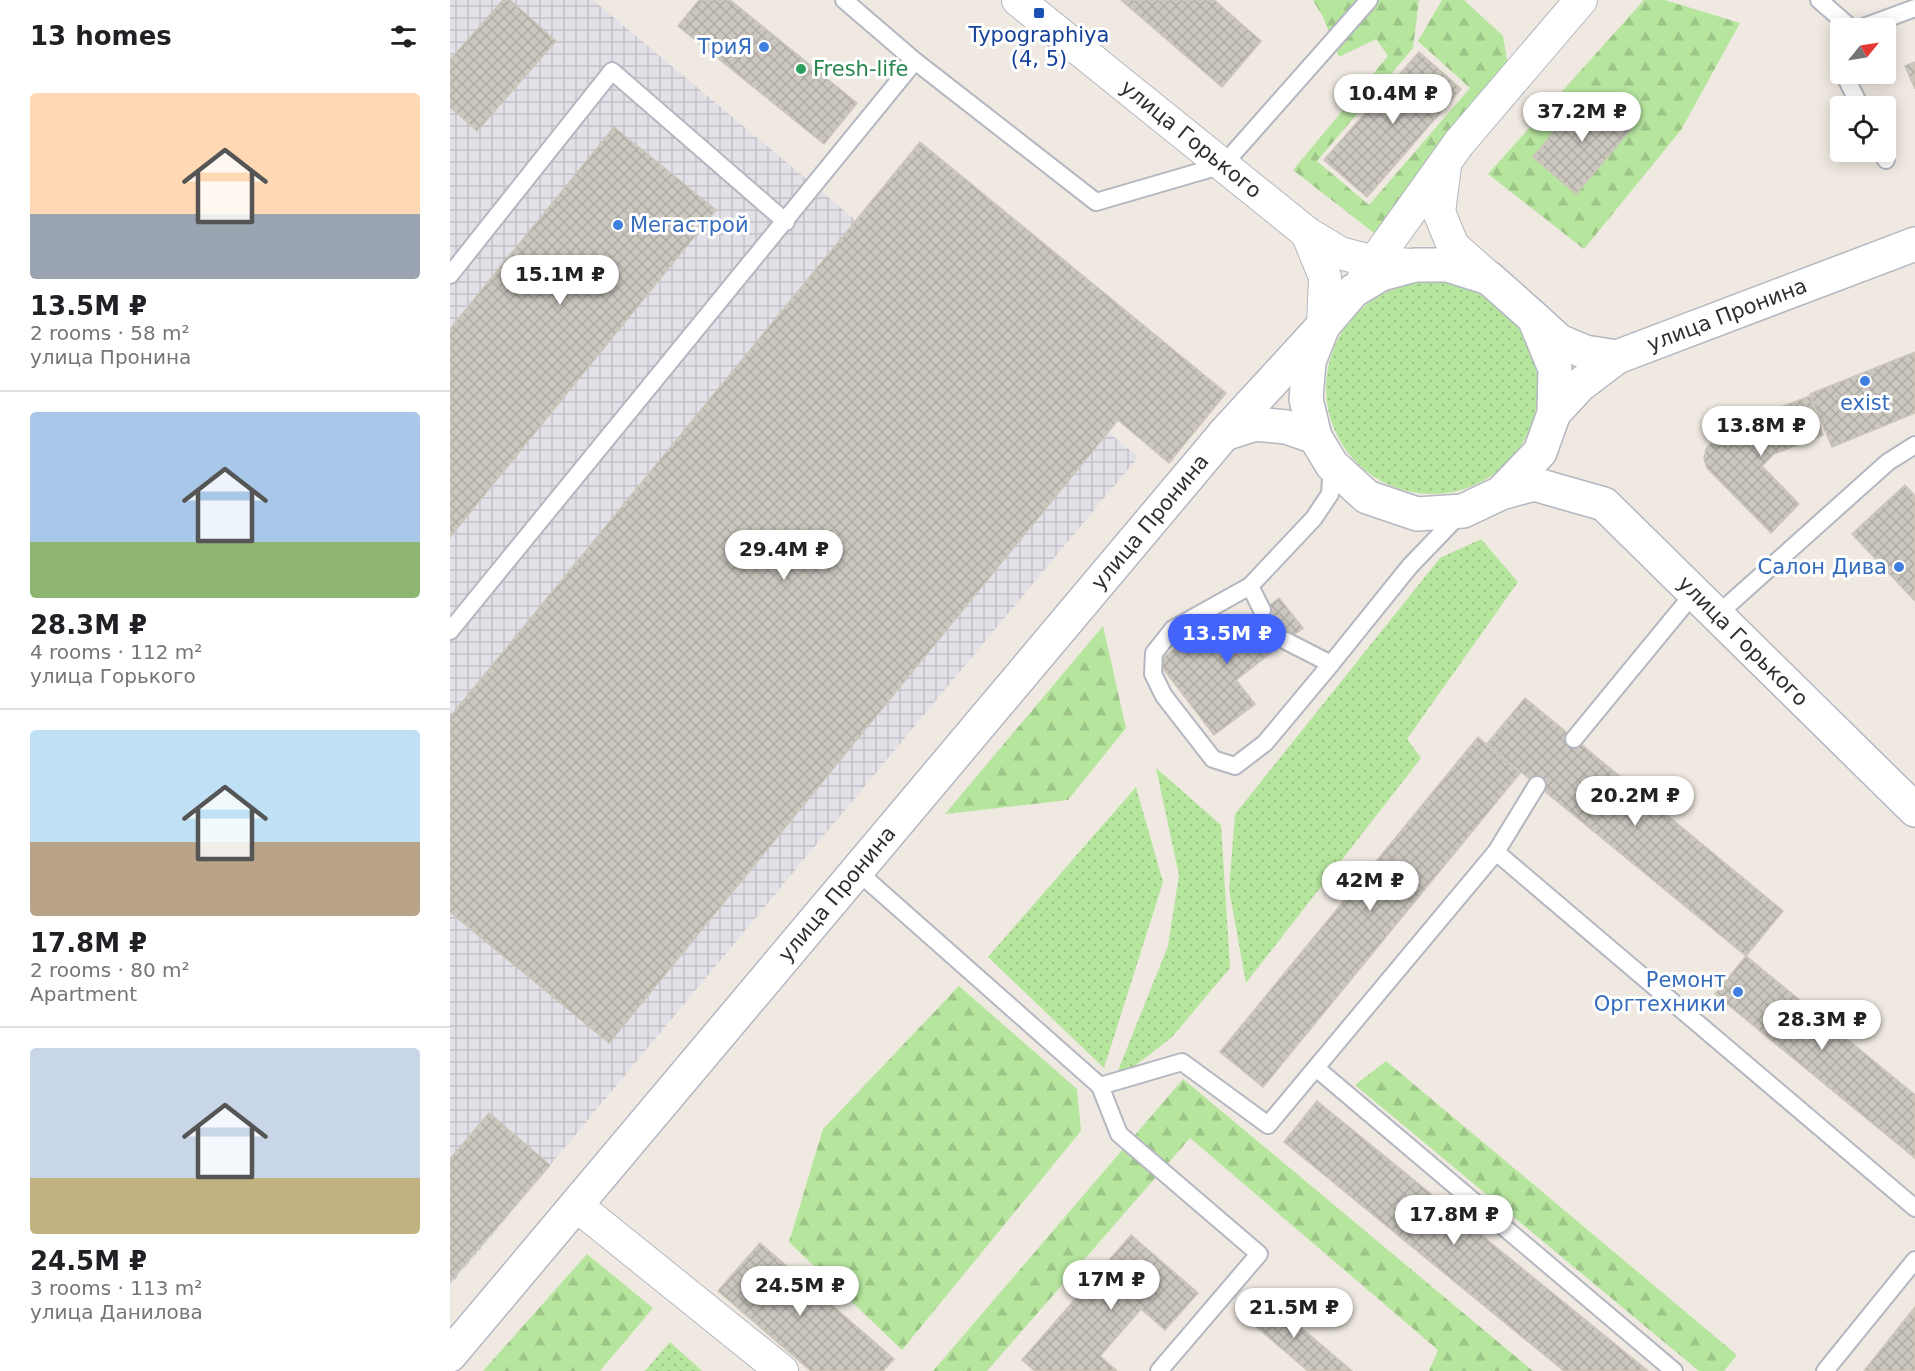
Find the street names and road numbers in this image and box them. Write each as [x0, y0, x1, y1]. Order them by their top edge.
street label: улица Горького [1116, 75, 1266, 203]
street label: улица Пронина [1644, 273, 1810, 357]
street label: улица Пронина [1086, 449, 1214, 595]
street label: улица Горького [1673, 571, 1813, 711]
street label: улица Пронина [773, 821, 901, 967]

